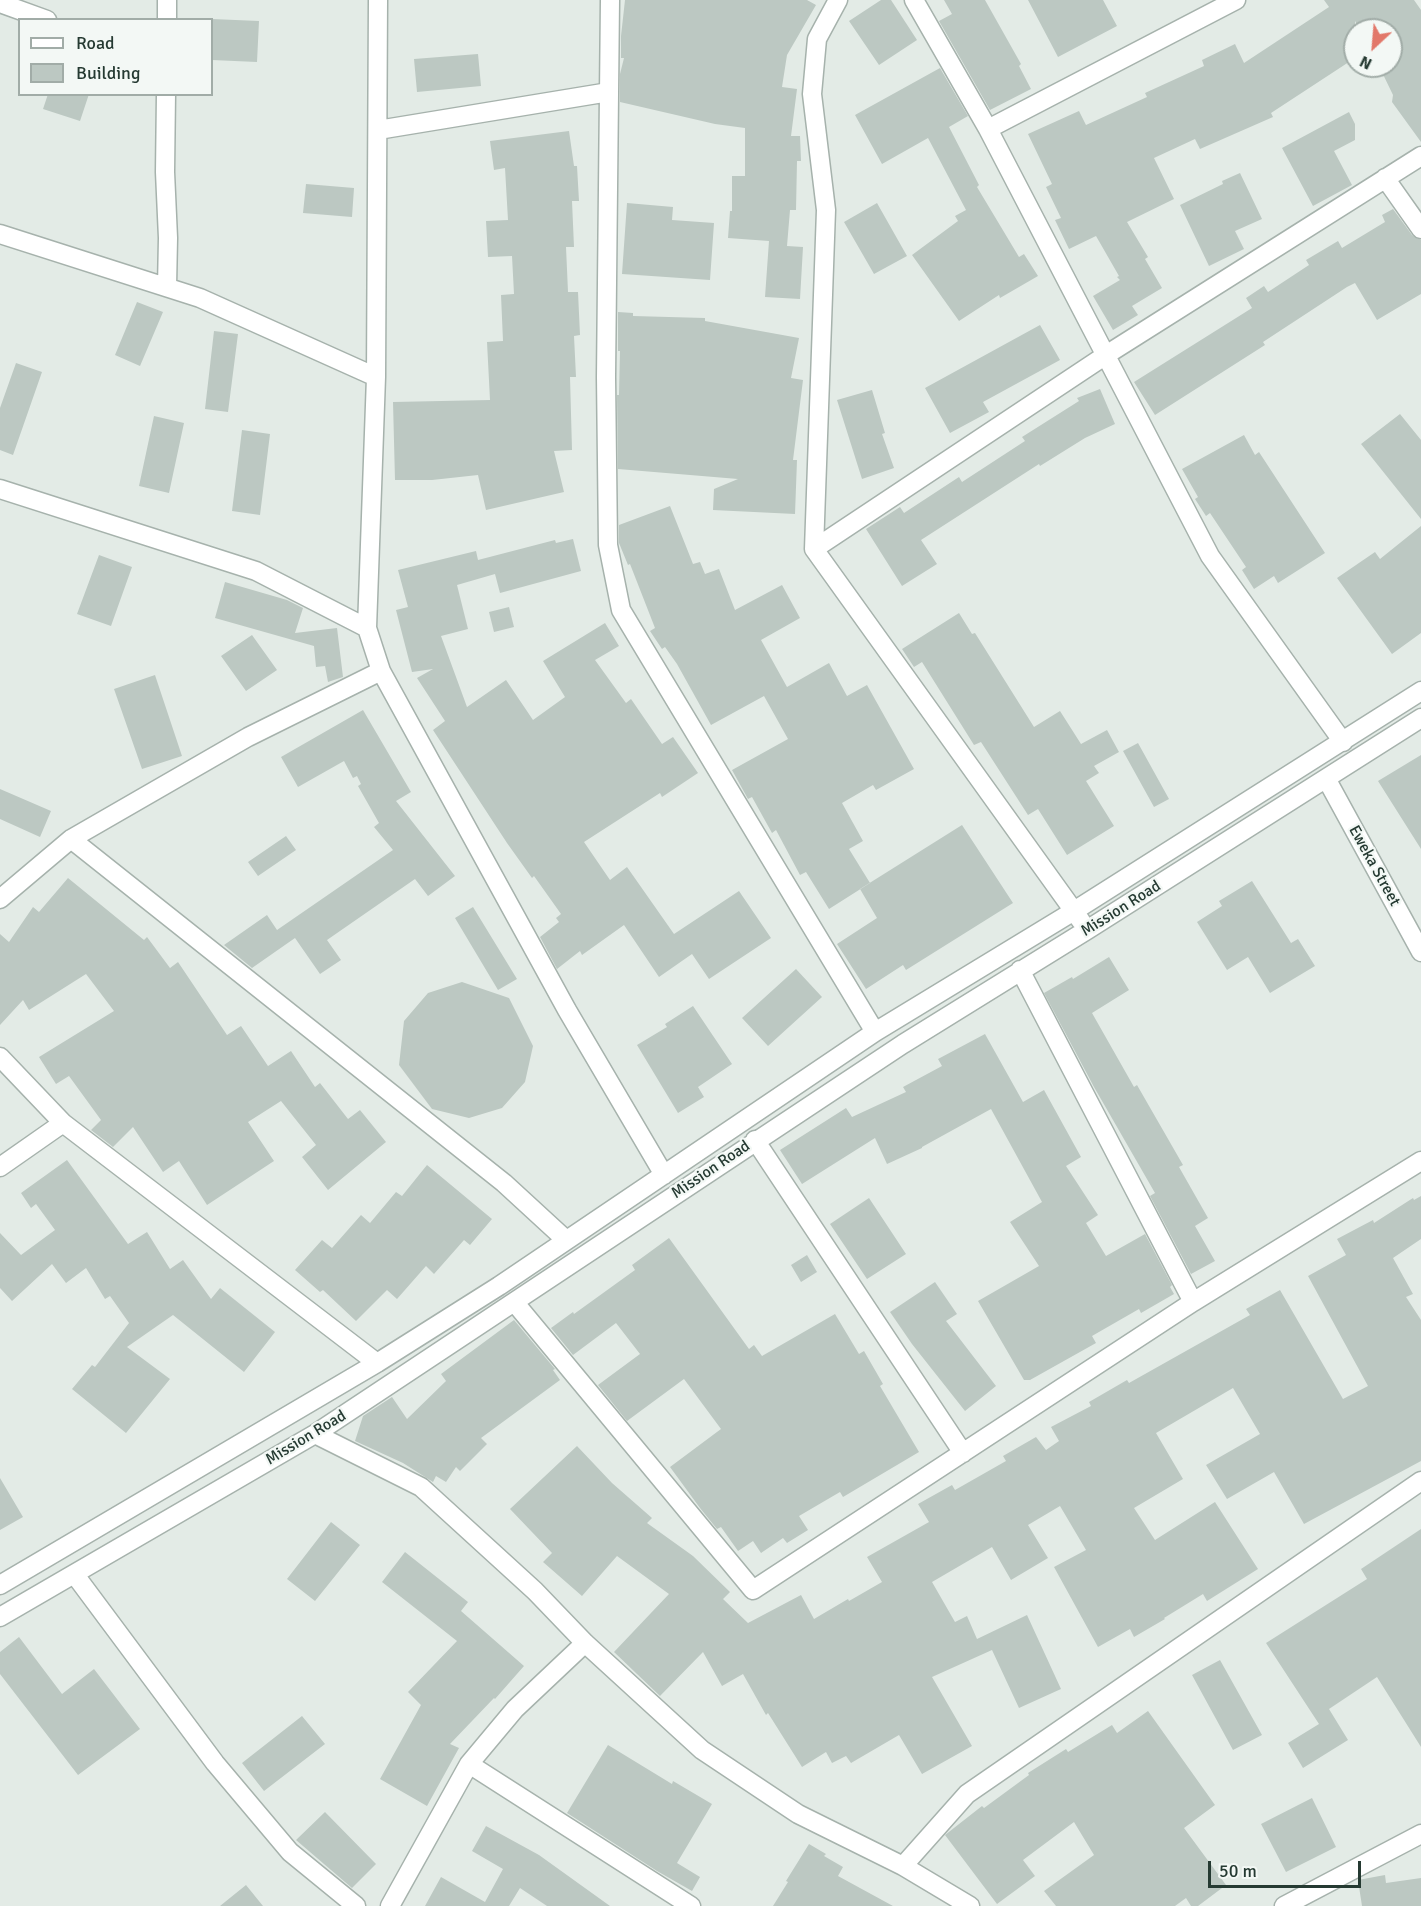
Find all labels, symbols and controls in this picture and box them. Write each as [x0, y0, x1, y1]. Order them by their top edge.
legend [18, 18, 213, 96]
north arrow [1343, 18, 1403, 78]
text: Road [76, 32, 115, 54]
text: N [1357, 51, 1375, 74]
text: Building [76, 62, 140, 84]
street label: Eweka Street [1344, 822, 1404, 910]
street label: Mission Road [1078, 877, 1164, 941]
street label: Mission Road [668, 1137, 754, 1203]
street label: Mission Road [262, 1406, 350, 1470]
scale bar [1211, 1849, 1364, 1887]
text: 50 m [1219, 1860, 1257, 1882]

